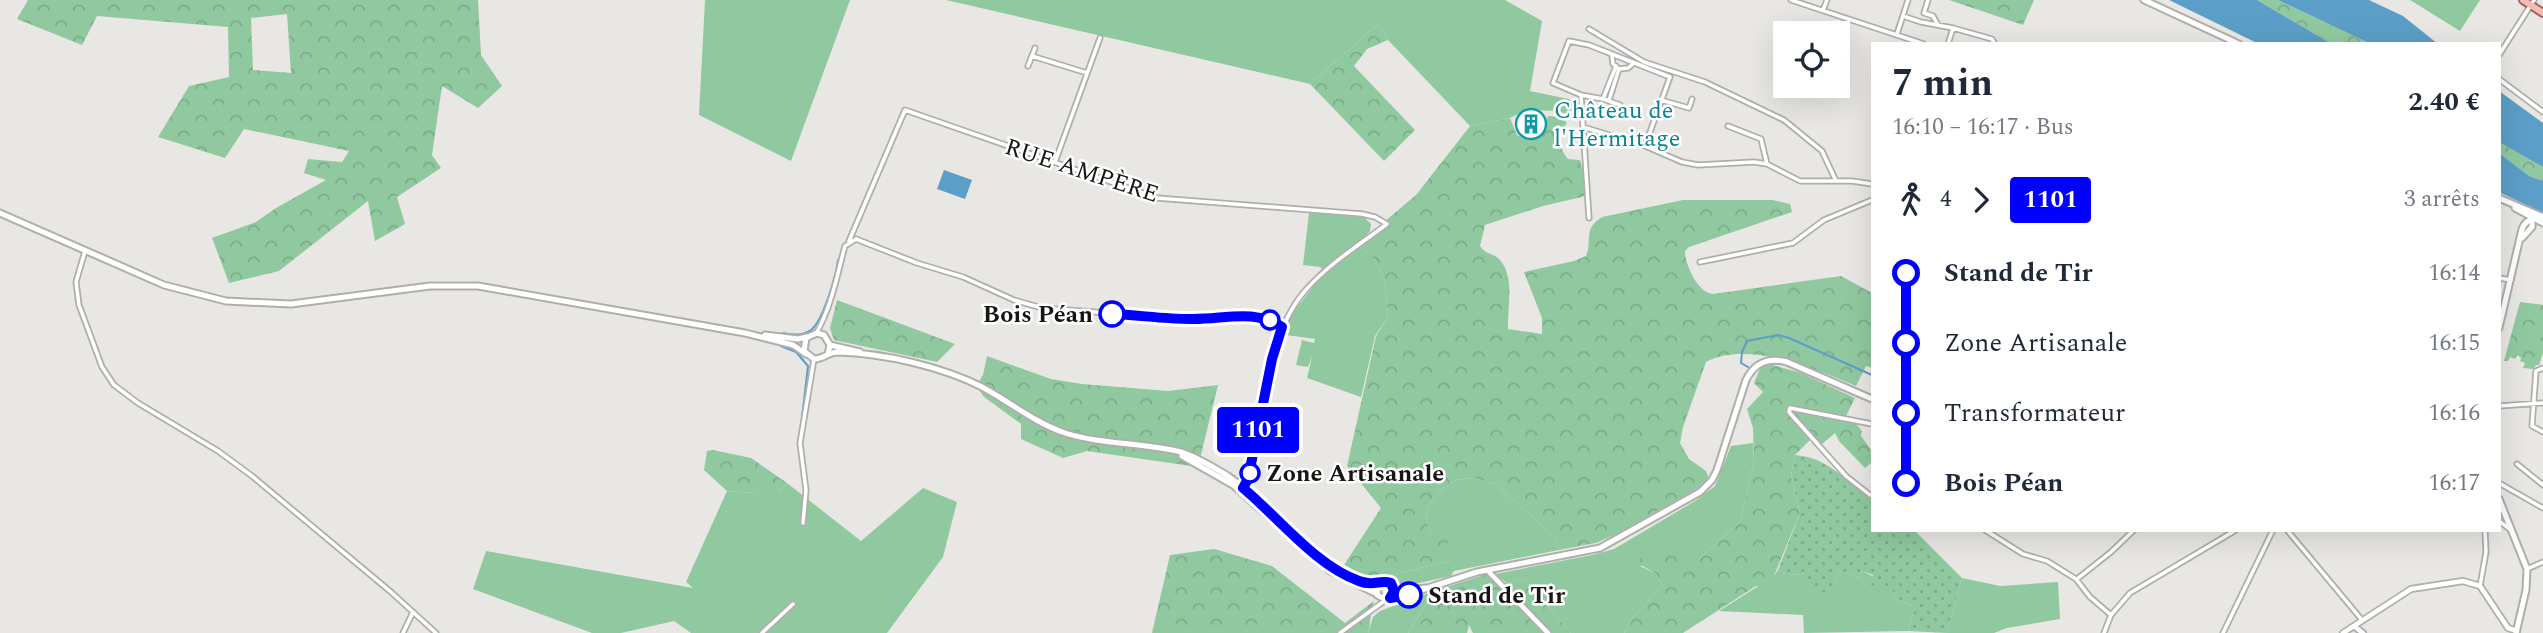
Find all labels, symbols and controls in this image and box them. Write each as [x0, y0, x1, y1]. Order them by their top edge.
map controls [1773, 21, 1850, 98]
button: locate [1773, 21, 1850, 98]
text: 7 min [1892, 55, 1993, 113]
text: 2.40 € [2408, 82, 2480, 122]
place label: Château de l'Hermitage [1554, 93, 1680, 157]
building icon: Château de l'Hermitage [1514, 107, 1548, 141]
text: 16:10 – 16:17 · Bus [1892, 110, 2074, 145]
street label: RUE AMPÈRE [1000, 129, 1163, 213]
icon: walk [1892, 181, 1930, 219]
icon: forward [1962, 181, 2000, 219]
text: 4 [1940, 182, 1952, 217]
text: 1101 [2024, 182, 2077, 218]
text: 3 arrêts [2404, 182, 2480, 217]
text: Stand de Tir [1944, 253, 2093, 293]
text: 16:14 [2428, 256, 2480, 291]
place label: Bois Péan [983, 297, 1093, 333]
marker: Bois Péan [1099, 301, 1125, 327]
unlabelled marker [1260, 310, 1280, 330]
text: Zone Artisanale [1944, 323, 2127, 363]
text: 16:15 [2428, 326, 2480, 361]
text: Transformateur [1944, 393, 2125, 433]
text: 16:16 [2428, 396, 2480, 431]
line badge: 1101 [1209, 407, 1307, 453]
text: 1101 [1231, 412, 1285, 448]
place label: Zone Artisanale [1266, 456, 1444, 492]
marker: Zone Artisanale [1240, 463, 1260, 483]
text: Bois Péan [1944, 463, 2063, 503]
text: 16:17 [2428, 466, 2480, 501]
place label: Stand de Tir [1428, 578, 1566, 614]
marker: Stand de Tir [1396, 582, 1422, 608]

